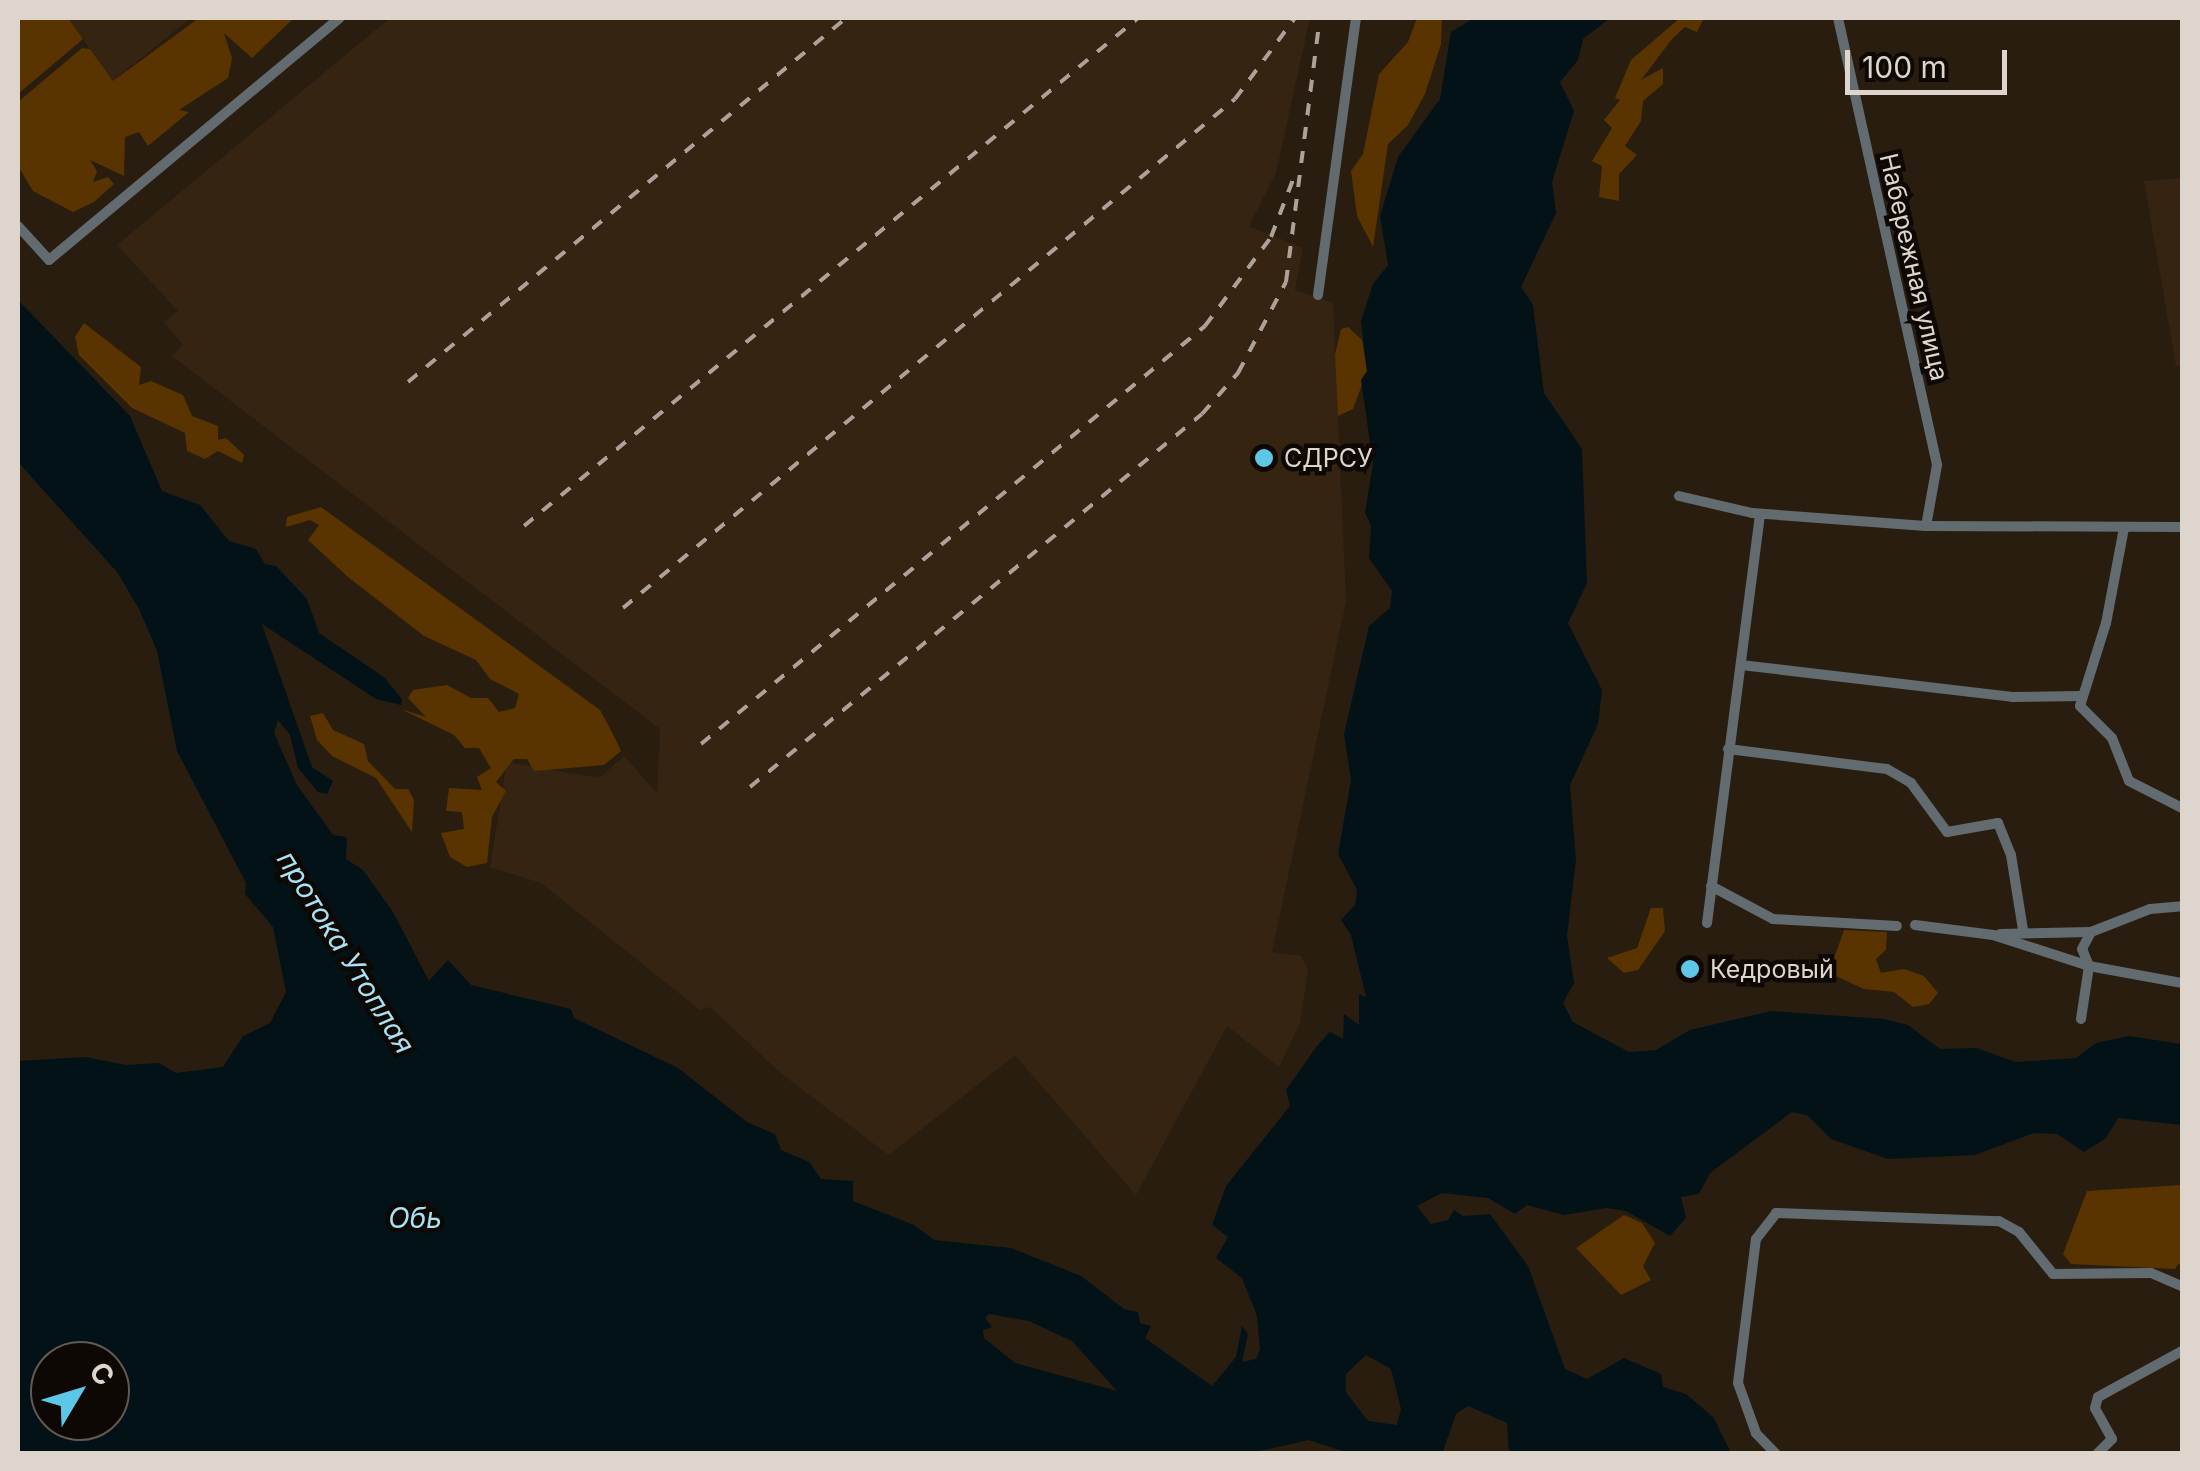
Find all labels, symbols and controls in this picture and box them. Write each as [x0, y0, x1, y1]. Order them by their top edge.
scale bar [1850, 30, 2012, 92]
text: 100 m [1862, 49, 1947, 85]
street label: Набережная улица [1873, 150, 1955, 384]
place label: СДРСУ [1284, 443, 1373, 473]
marker: СДРСУ [1253, 447, 1275, 469]
water label: протока Утоплая [270, 845, 422, 1059]
place label: Кедровый [1710, 954, 1834, 984]
marker: Кедровый [1679, 958, 1701, 980]
water label: Обь [388, 1201, 442, 1235]
north arrow [30, 1341, 130, 1441]
text: С [82, 1355, 122, 1392]

